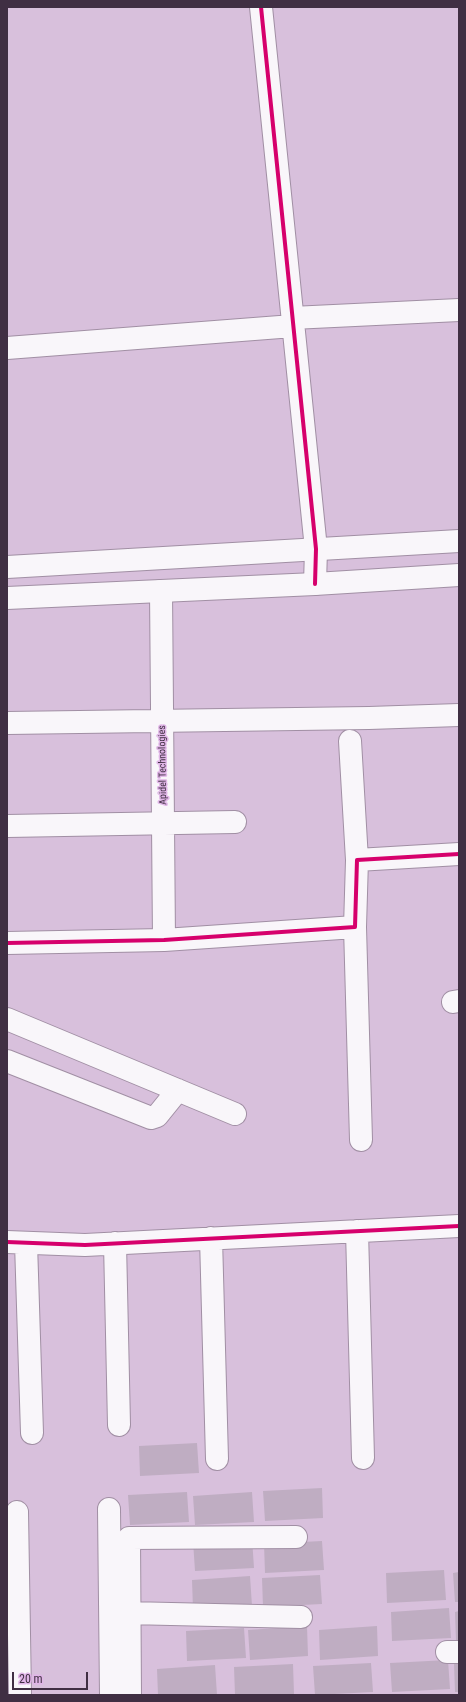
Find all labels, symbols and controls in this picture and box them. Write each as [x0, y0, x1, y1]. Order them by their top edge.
street label: Apidel Technologies [156, 725, 170, 805]
scale bar [14, 1664, 90, 1690]
text: 20 m [19, 1672, 43, 1686]

